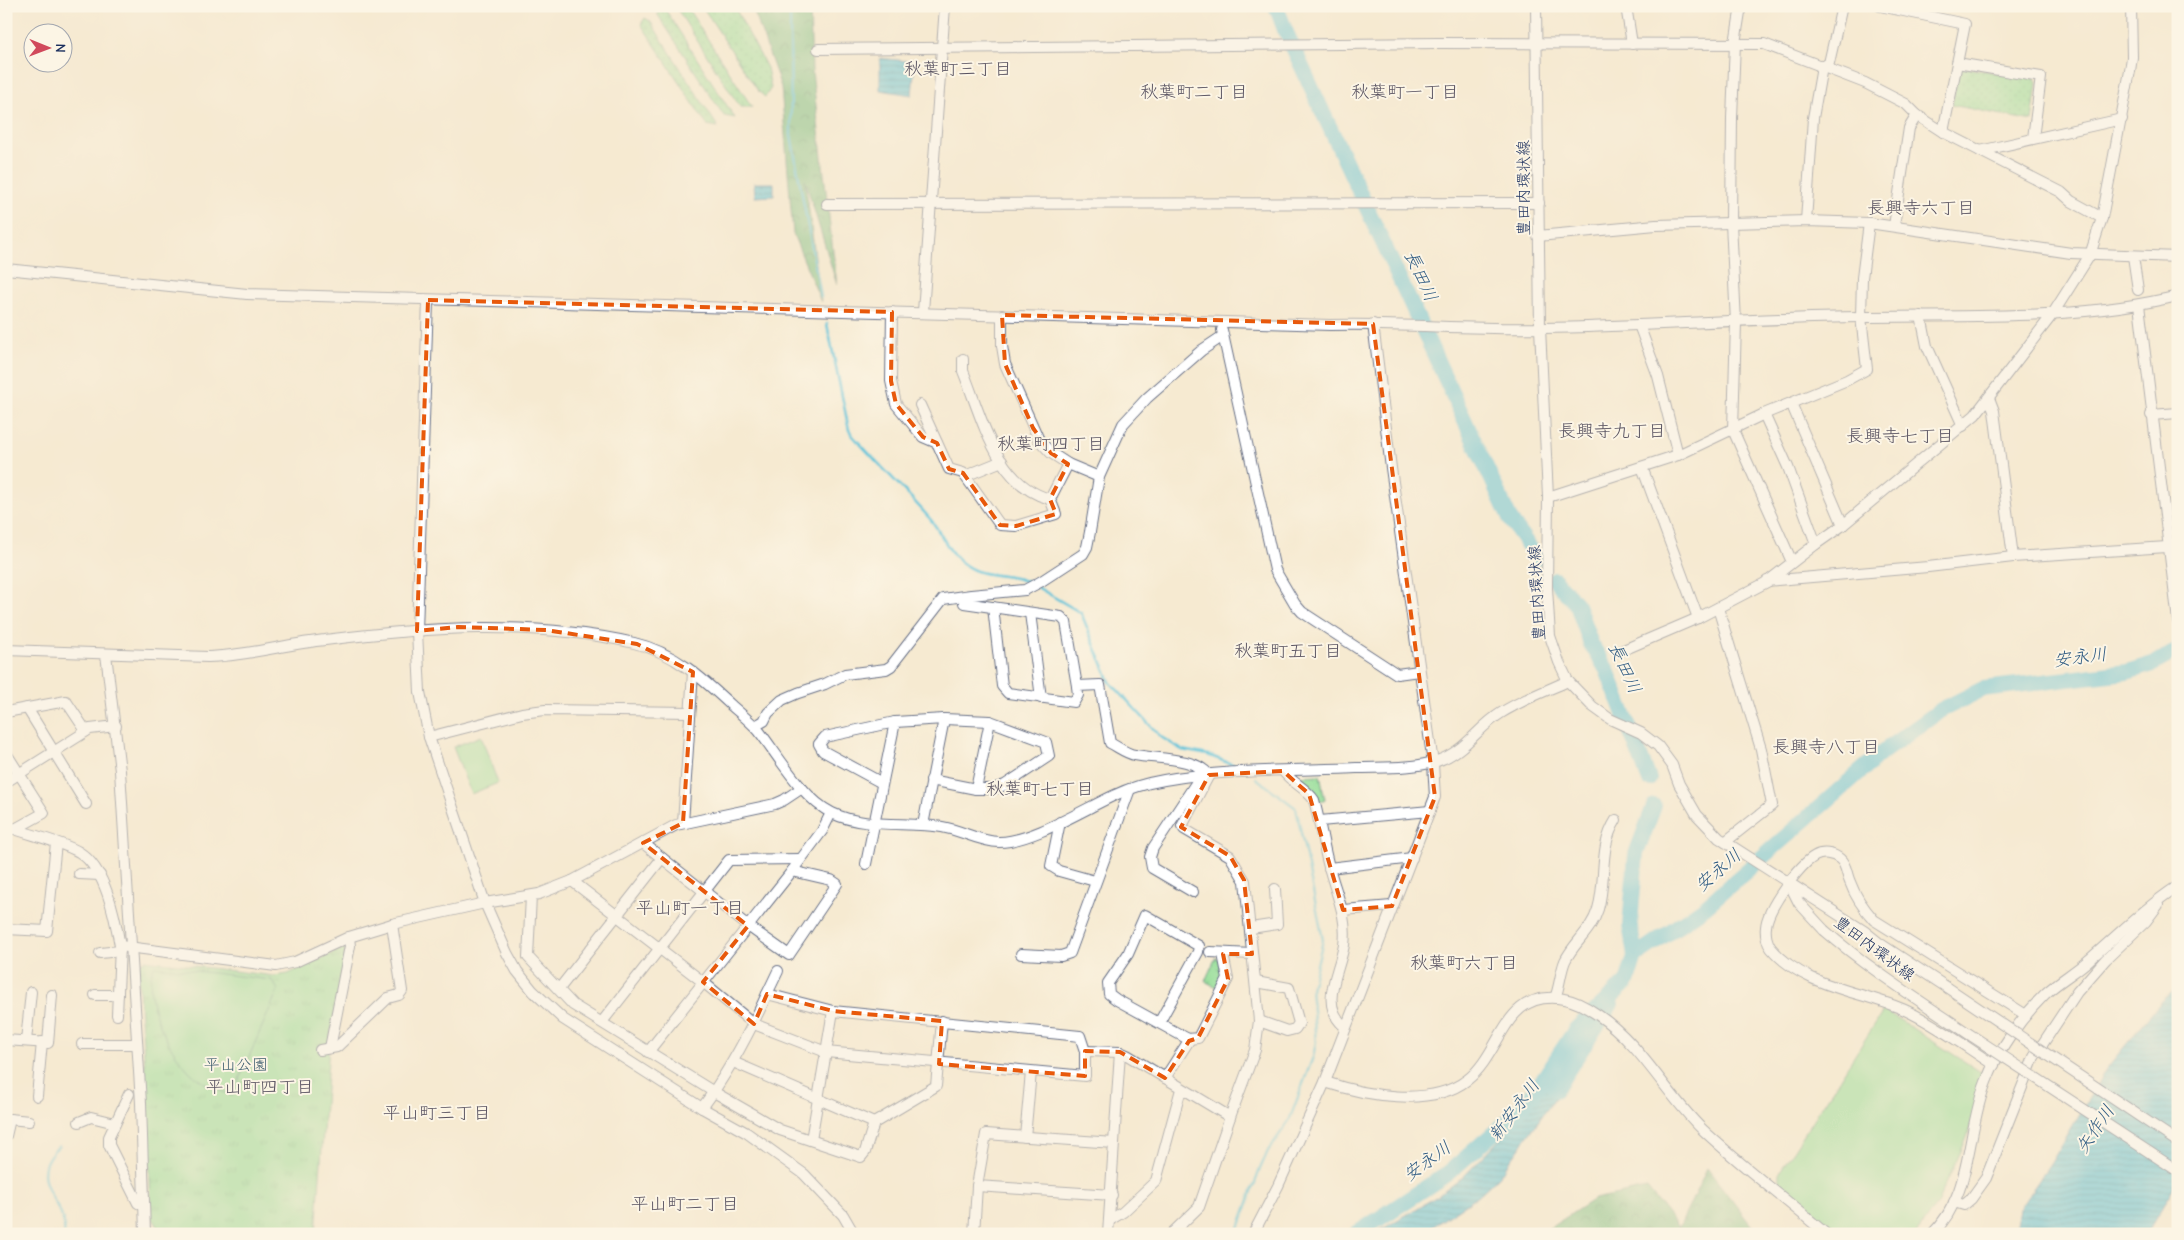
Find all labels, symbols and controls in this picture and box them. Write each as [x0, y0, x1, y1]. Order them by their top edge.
north arrow [22, 22, 72, 72]
text: N [52, 44, 69, 53]
district label: 秋葉町三丁目 [904, 59, 1012, 80]
district label: 秋葉町二丁目 [1140, 82, 1248, 103]
district label: 秋葉町一丁目 [1351, 82, 1459, 103]
street label: 豊田内環状線 [1515, 140, 1533, 236]
district label: 長興寺六丁目 [1867, 198, 1975, 219]
water label: 長田川 [1400, 247, 1441, 305]
district label: 長興寺九丁目 [1558, 421, 1666, 442]
district label: 長興寺七丁目 [1846, 426, 1954, 447]
district label: 秋葉町四丁目 [997, 434, 1105, 455]
street label: 豊田内環状線 [1525, 545, 1548, 641]
water label: 長田川 [1604, 639, 1645, 697]
district label: 秋葉町五丁目 [1234, 641, 1342, 662]
water label: 安永川 [2052, 644, 2108, 671]
district label: 長興寺八丁目 [1772, 737, 1880, 758]
district label: 秋葉町七丁目 [986, 779, 1094, 800]
water label: 安永川 [1691, 845, 1746, 896]
district label: 平山町一丁目 [636, 898, 744, 919]
street label: 豊田内環状線 [1831, 913, 1918, 985]
district label: 秋葉町六丁目 [1410, 953, 1518, 974]
park label: 平山公園 [204, 1056, 268, 1074]
water label: 新安永川 [1484, 1075, 1544, 1145]
district label: 平山町四丁目 [206, 1077, 314, 1098]
water label: 矢作川 [2072, 1101, 2119, 1158]
district label: 平山町三丁目 [383, 1103, 491, 1124]
water label: 安永川 [1399, 1137, 1455, 1186]
district label: 平山町二丁目 [631, 1194, 739, 1215]

